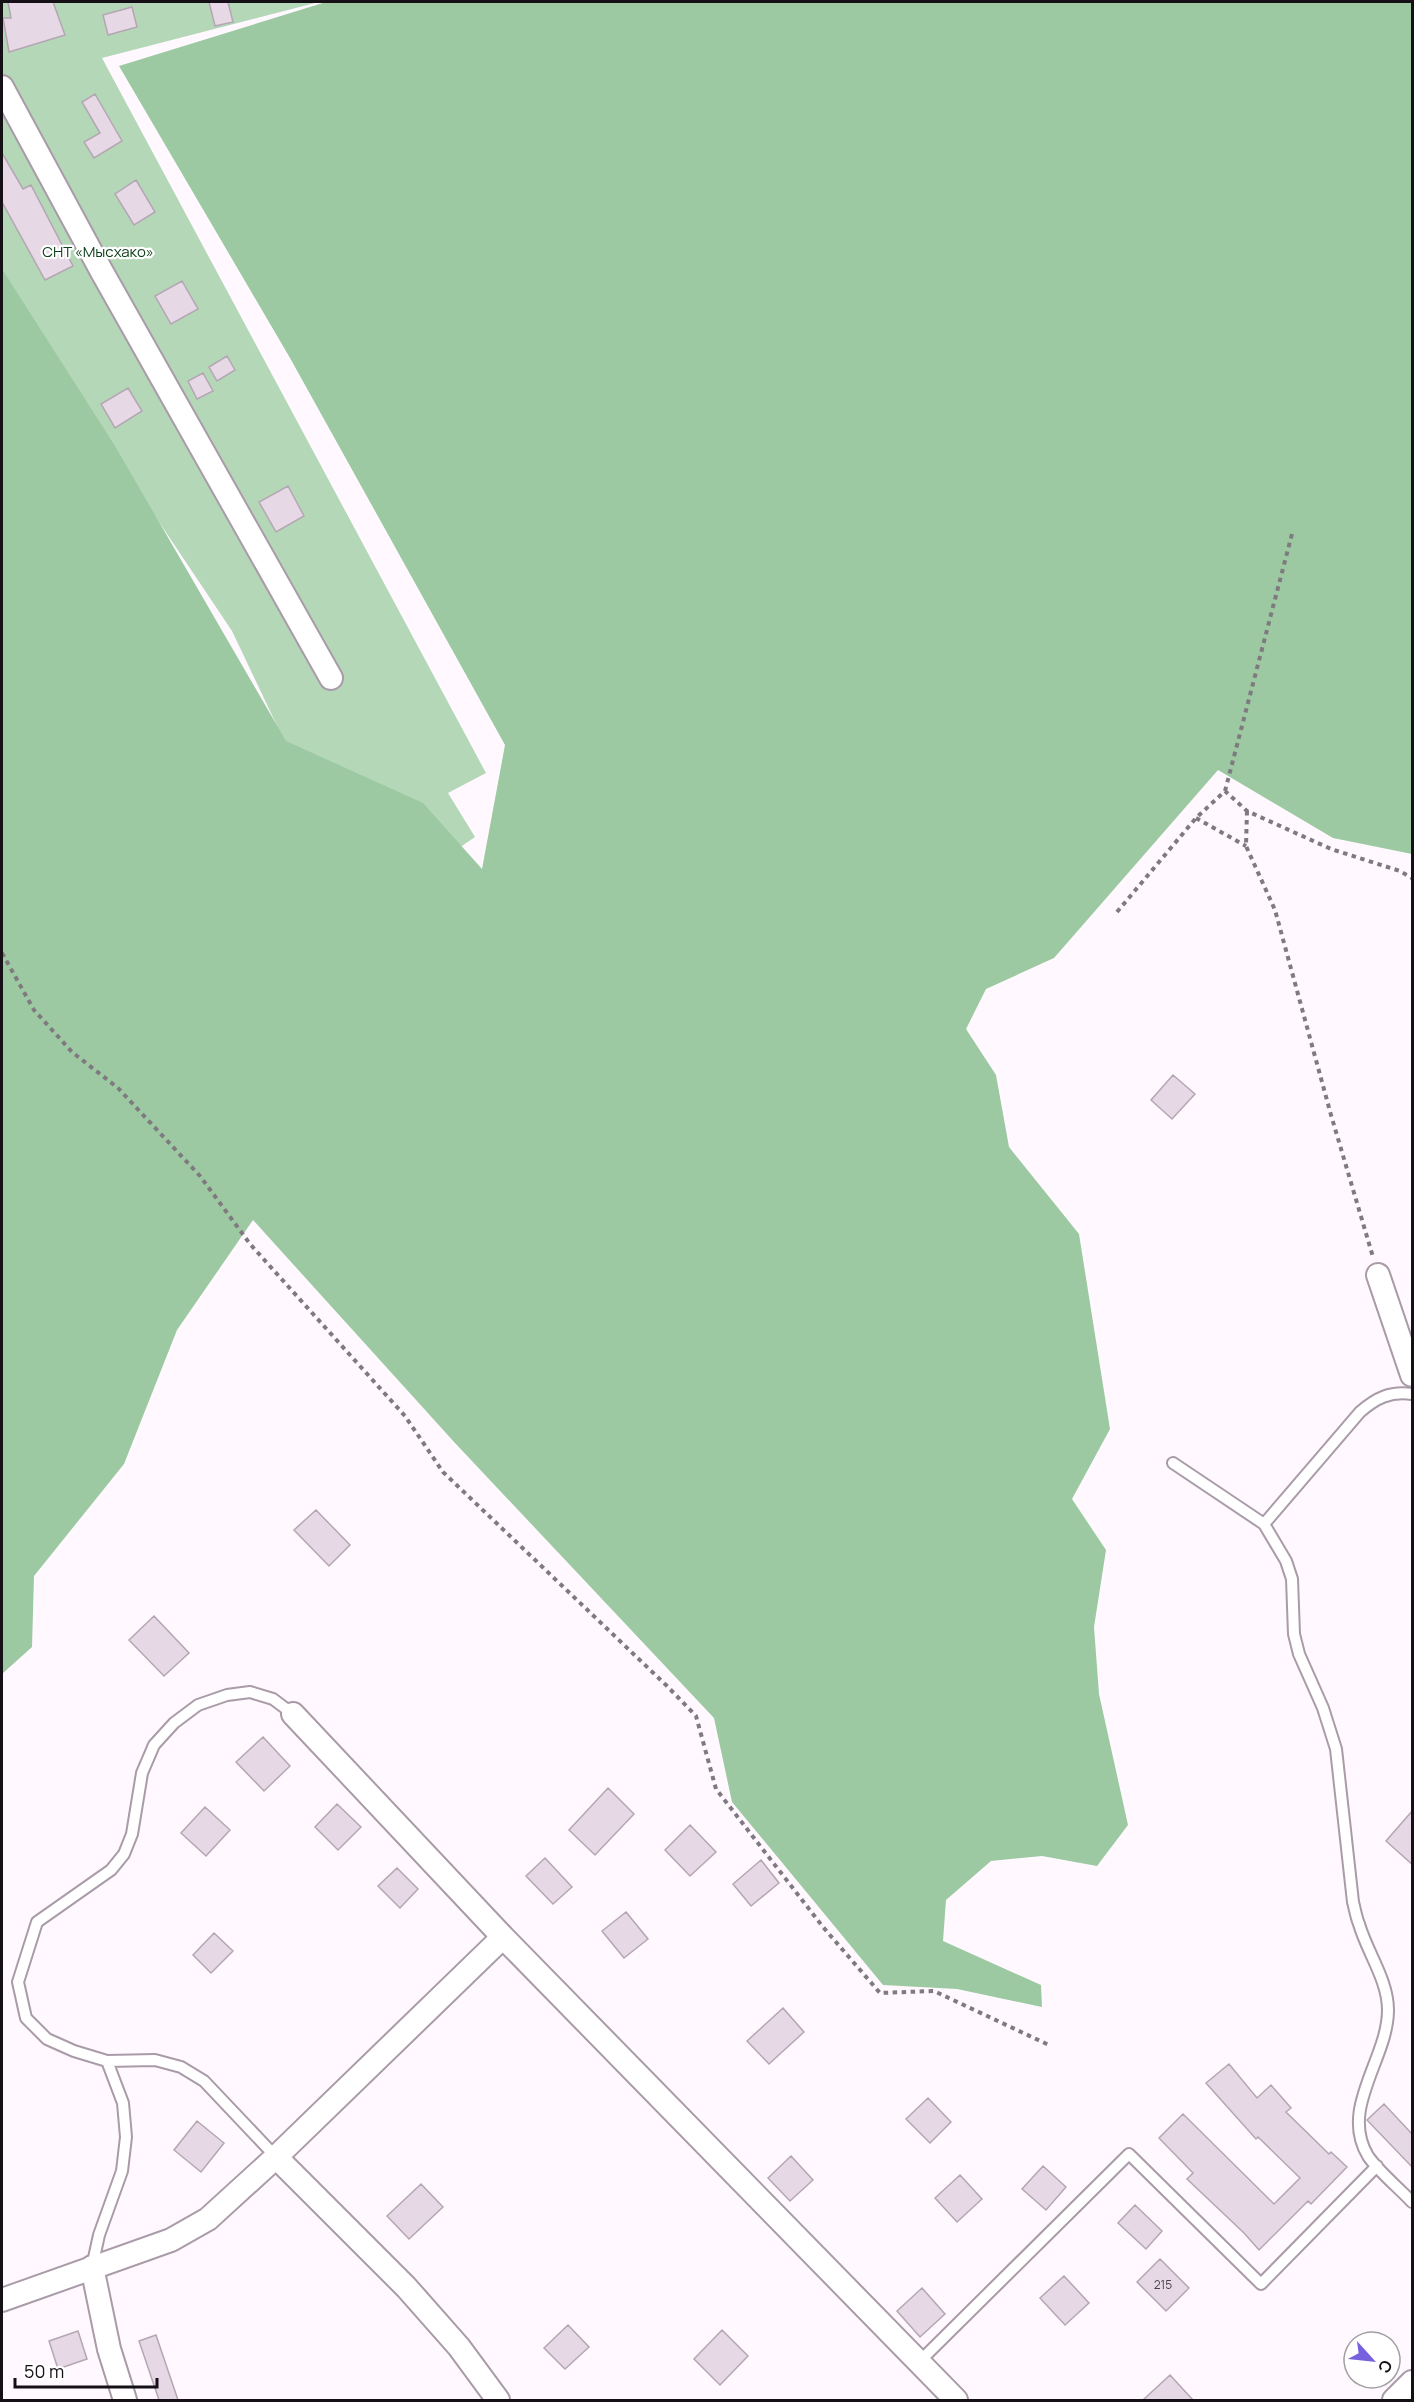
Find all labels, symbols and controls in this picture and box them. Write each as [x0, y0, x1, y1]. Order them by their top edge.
park label: СНТ «Мысхако» [42, 241, 154, 262]
house number: 215 [1154, 2276, 1172, 2293]
north arrow [1342, 2330, 1402, 2390]
scale bar [15, 2351, 158, 2389]
text: С [1373, 2357, 1398, 2377]
text: 50 m [24, 2359, 64, 2383]

